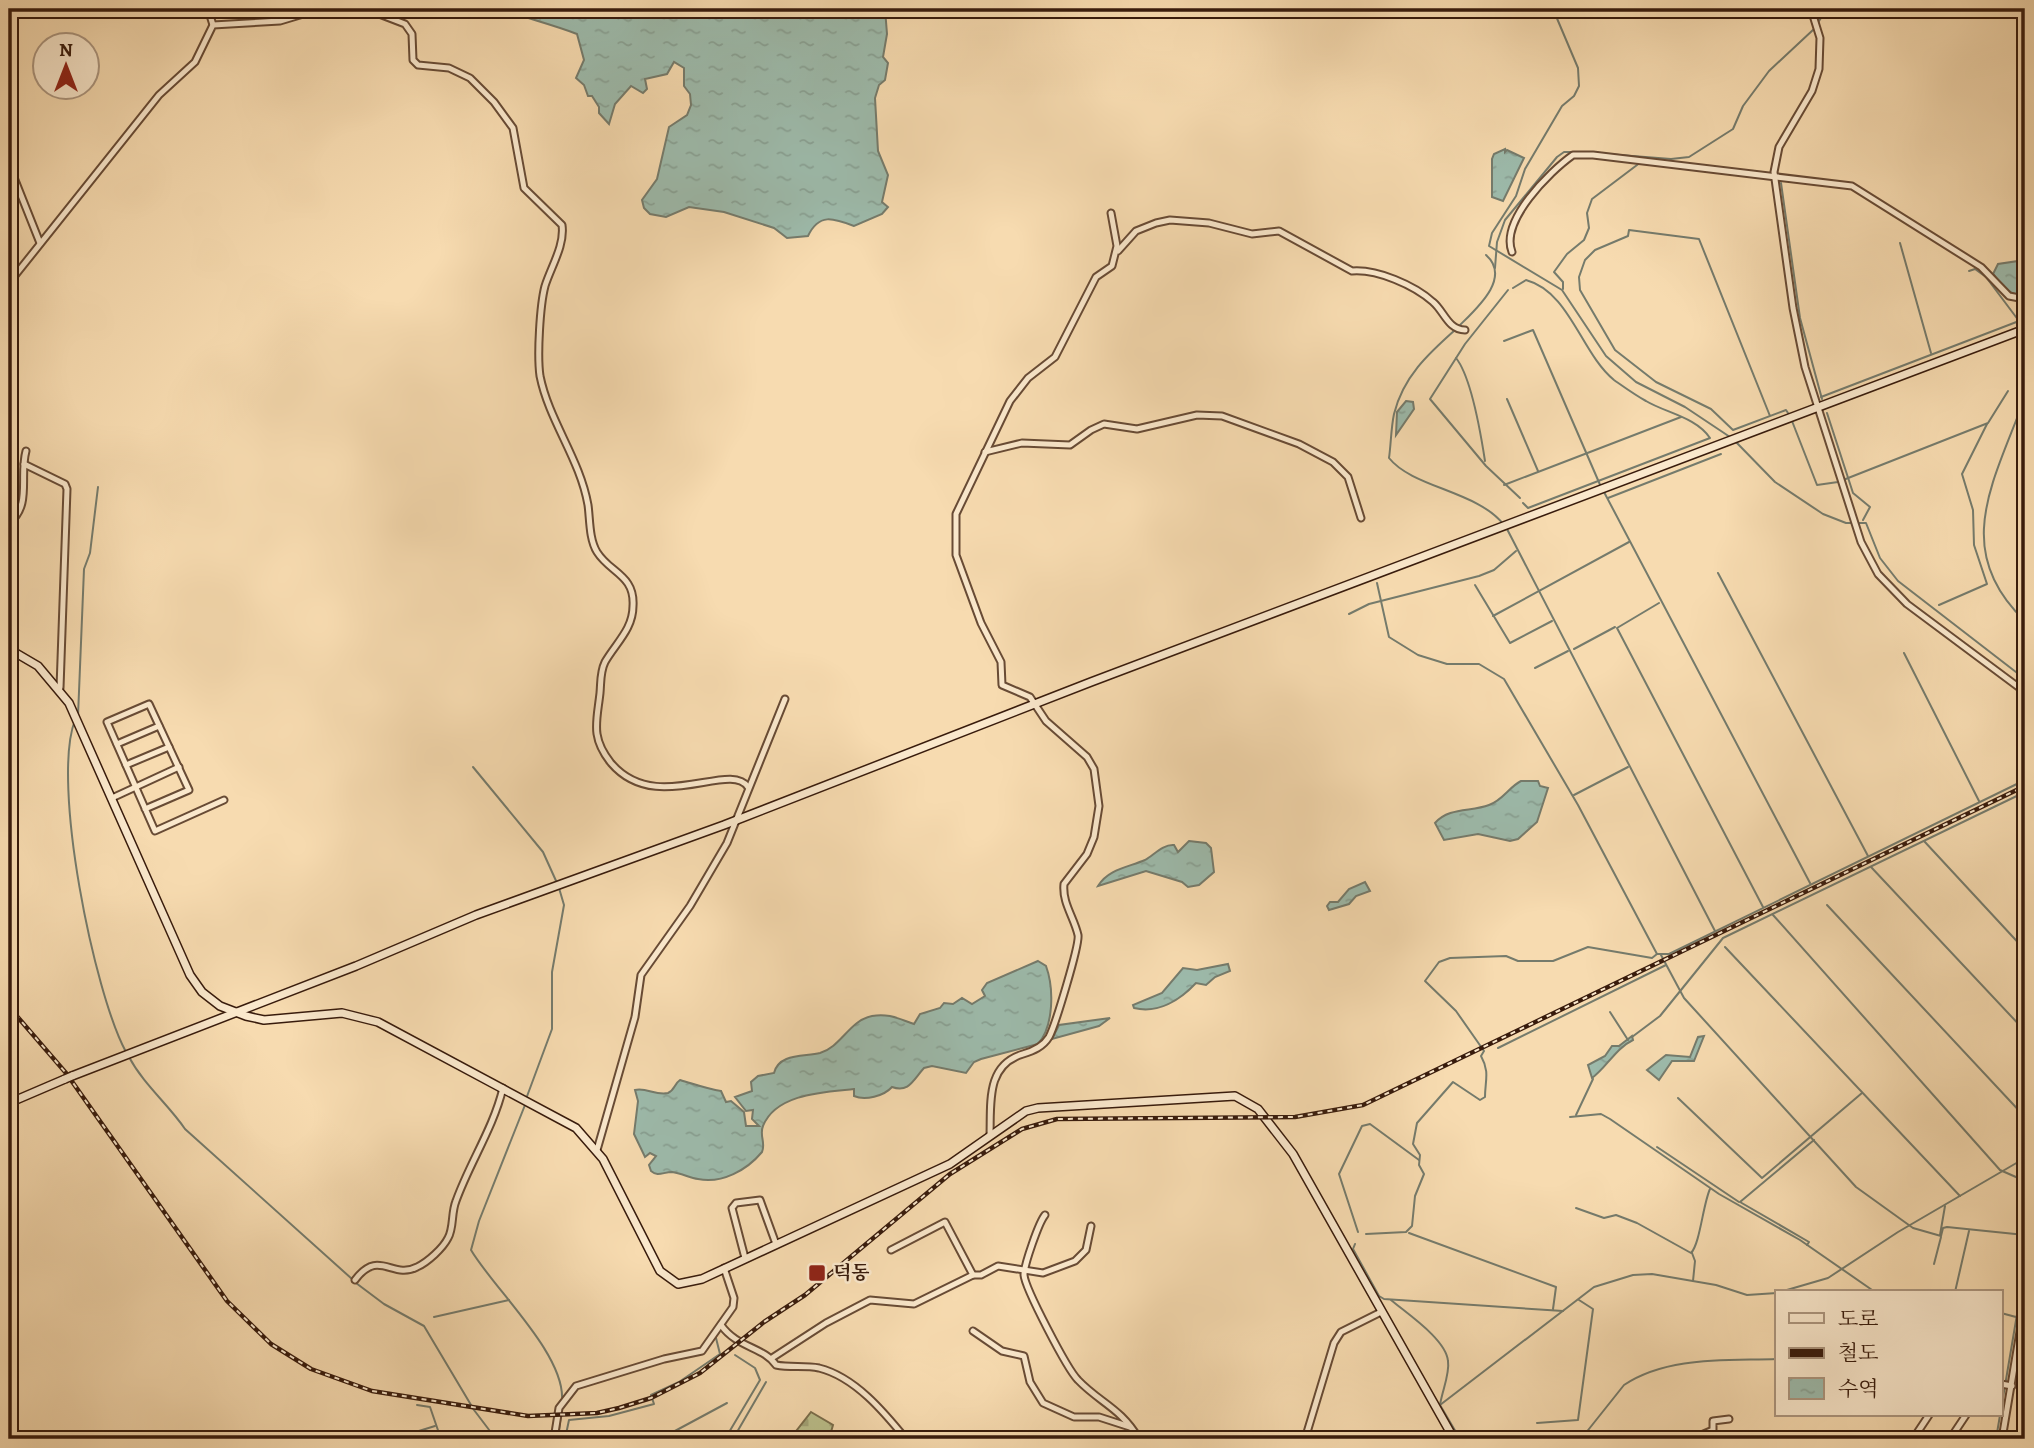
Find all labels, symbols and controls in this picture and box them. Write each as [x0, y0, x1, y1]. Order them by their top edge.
north arrow [32, 32, 102, 102]
text: N [59, 37, 73, 63]
place label: 덕동 [833, 1260, 870, 1286]
marker: 덕동 [807, 1263, 827, 1283]
legend [1775, 1290, 2002, 1416]
text: 도로 [1838, 1305, 1879, 1333]
text: 철도 [1838, 1339, 1879, 1367]
text: 수역 [1838, 1375, 1879, 1403]

